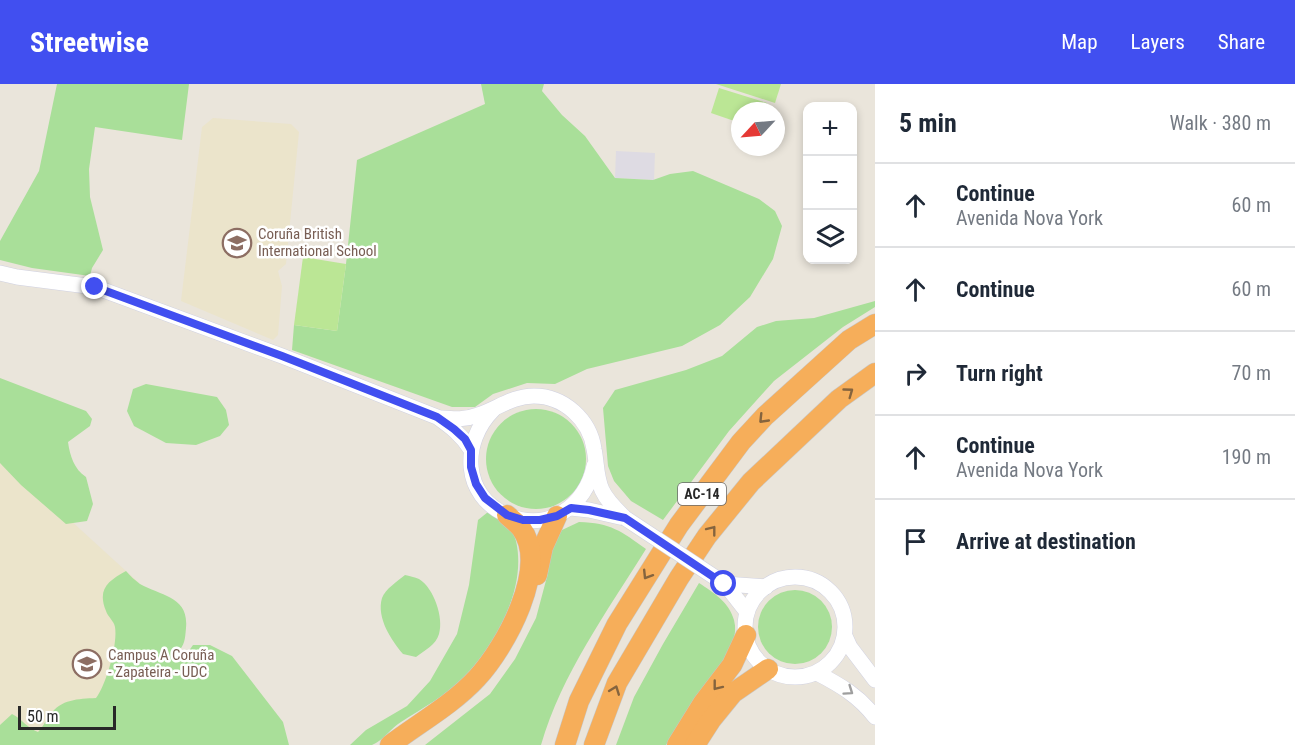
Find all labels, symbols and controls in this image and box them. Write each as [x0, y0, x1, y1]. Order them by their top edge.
text: Streetwise [30, 26, 149, 59]
text: Map [1061, 30, 1098, 54]
text: Layers [1131, 30, 1185, 54]
text: Share [1218, 30, 1265, 54]
north arrow [731, 102, 785, 156]
map controls [803, 102, 857, 264]
button: + [803, 102, 857, 156]
text: 5 min [899, 108, 957, 138]
text: Walk · 380 m [1170, 111, 1271, 135]
button: − [803, 156, 857, 210]
text: Continue [956, 181, 1035, 206]
icon: ahead [899, 189, 932, 222]
text: 60 m [1232, 193, 1271, 217]
text: Avenida Nova York [956, 206, 1103, 230]
button: layers [803, 210, 857, 264]
place label: Coruña British International School [258, 225, 377, 260]
school or university icon: Coruña British International School [221, 227, 253, 259]
route end [81, 273, 107, 299]
icon: ahead [899, 273, 932, 306]
text: Continue [956, 277, 1035, 302]
text: 60 m [1232, 277, 1271, 301]
icon: right [899, 357, 932, 390]
text: Turn right [956, 361, 1043, 386]
text: 70 m [1232, 361, 1271, 385]
one-way arrow [842, 388, 853, 399]
one-way arrow [759, 411, 770, 422]
text: Continue [956, 433, 1035, 458]
icon: ahead [899, 441, 932, 474]
text: 190 m [1222, 445, 1271, 469]
text: Avenida Nova York [956, 458, 1103, 482]
road number: AC-14 [678, 483, 726, 505]
icon: arrive [899, 525, 932, 558]
one-way arrow [704, 526, 715, 537]
text: Arrive at destination [956, 529, 1136, 554]
one-way arrow [643, 569, 655, 579]
route start [710, 570, 736, 596]
place label: Campus A Coruña - Zapateira - UDC [108, 646, 214, 681]
school or university icon: Campus A Coruña - Zapateira - UDC [71, 648, 103, 680]
one-way arrow [714, 679, 725, 690]
one-way arrow [842, 684, 853, 695]
one-way arrow [607, 685, 620, 696]
scale bar [18, 703, 116, 730]
text: 50 m [27, 707, 59, 726]

